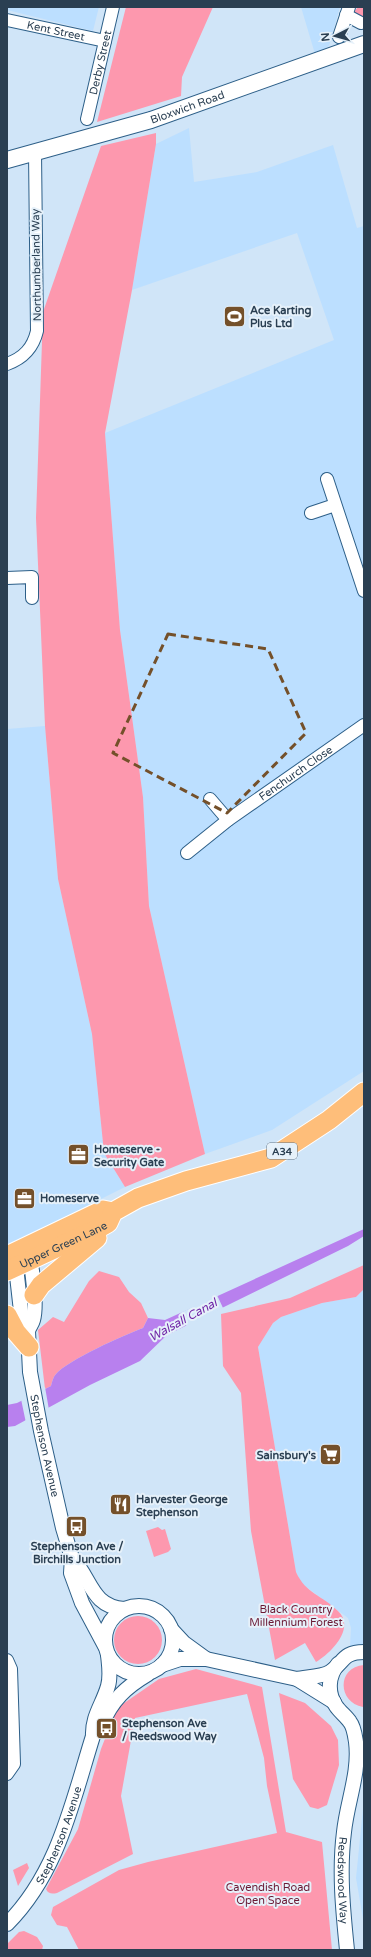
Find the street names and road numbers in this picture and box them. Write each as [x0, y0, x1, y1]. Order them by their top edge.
street label: Kent Street [26, 18, 86, 43]
street label: Derby Street [87, 29, 114, 96]
street label: Bloxwich Road [149, 88, 226, 127]
street label: Northumberland Way [29, 208, 44, 321]
street label: Fenchurch Close [257, 743, 335, 803]
road number: A34 [267, 1143, 297, 1159]
street label: Upper Green Lane [17, 1219, 110, 1271]
street label: Stephenson Avenue [27, 1393, 62, 1498]
street label: Stephenson Avenue [33, 1785, 85, 1887]
street label: Reedswood Way [335, 1836, 350, 1924]

